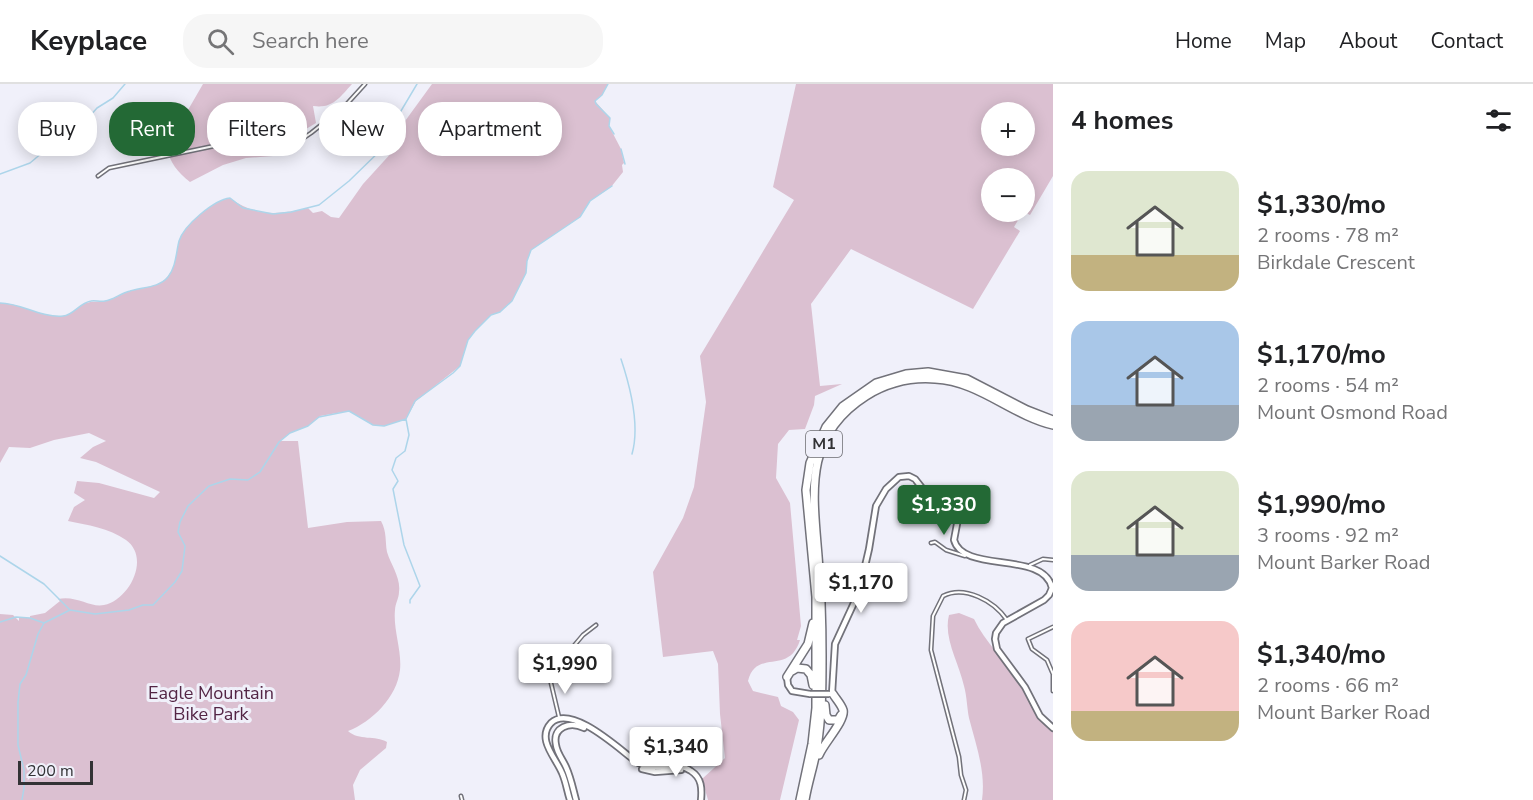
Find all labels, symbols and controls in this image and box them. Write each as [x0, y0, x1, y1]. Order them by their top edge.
search box [183, 14, 603, 68]
text: Keyplace [30, 22, 147, 60]
icon: search [204, 25, 237, 58]
text: Search here [252, 26, 369, 56]
text: Home [1175, 27, 1232, 55]
text: Map [1265, 27, 1306, 55]
text: About [1339, 27, 1397, 55]
text: Contact [1430, 27, 1503, 55]
chip: Buy [18, 102, 97, 156]
chip: Rent [109, 102, 195, 156]
chip: Filters [207, 102, 307, 156]
chip: New [319, 102, 406, 156]
chip: Apartment [418, 102, 562, 156]
map controls [981, 102, 1035, 222]
button: + [981, 102, 1035, 156]
text: 4 homes [1071, 103, 1173, 138]
icon: filters [1482, 104, 1515, 137]
button: − [981, 168, 1035, 222]
text: $1,330/mo [1257, 187, 1386, 222]
icon: home [1119, 195, 1191, 267]
text: 2 rooms · 78 m² [1257, 222, 1399, 249]
text: Birkdale Crescent [1257, 249, 1415, 276]
text: $1,170/mo [1257, 337, 1386, 372]
icon: home [1119, 345, 1191, 417]
text: 2 rooms · 54 m² [1257, 372, 1399, 399]
text: Mount Osmond Road [1257, 399, 1448, 426]
road number: M1 [806, 431, 842, 457]
pin: $1,330 [895, 485, 993, 536]
text: $1,990/mo [1257, 487, 1386, 522]
text: $1,330 [912, 491, 976, 518]
icon: home [1119, 495, 1191, 567]
text: 3 rooms · 92 m² [1257, 522, 1399, 549]
text: Mount Barker Road [1257, 549, 1430, 576]
pin: $1,170 [812, 563, 910, 614]
text: $1,170 [829, 569, 893, 596]
text: $1,340/mo [1257, 637, 1386, 672]
pin: $1,990 [516, 644, 614, 695]
icon: home [1119, 645, 1191, 717]
text: $1,990 [533, 650, 597, 677]
text: 2 rooms · 66 m² [1257, 672, 1399, 699]
park label: Eagle Mountain Bike Park [148, 681, 274, 726]
text: Mount Barker Road [1257, 699, 1430, 726]
pin: $1,340 [627, 727, 725, 778]
text: $1,340 [644, 733, 708, 760]
scale bar [18, 758, 93, 786]
text: 200 m [27, 760, 74, 782]

